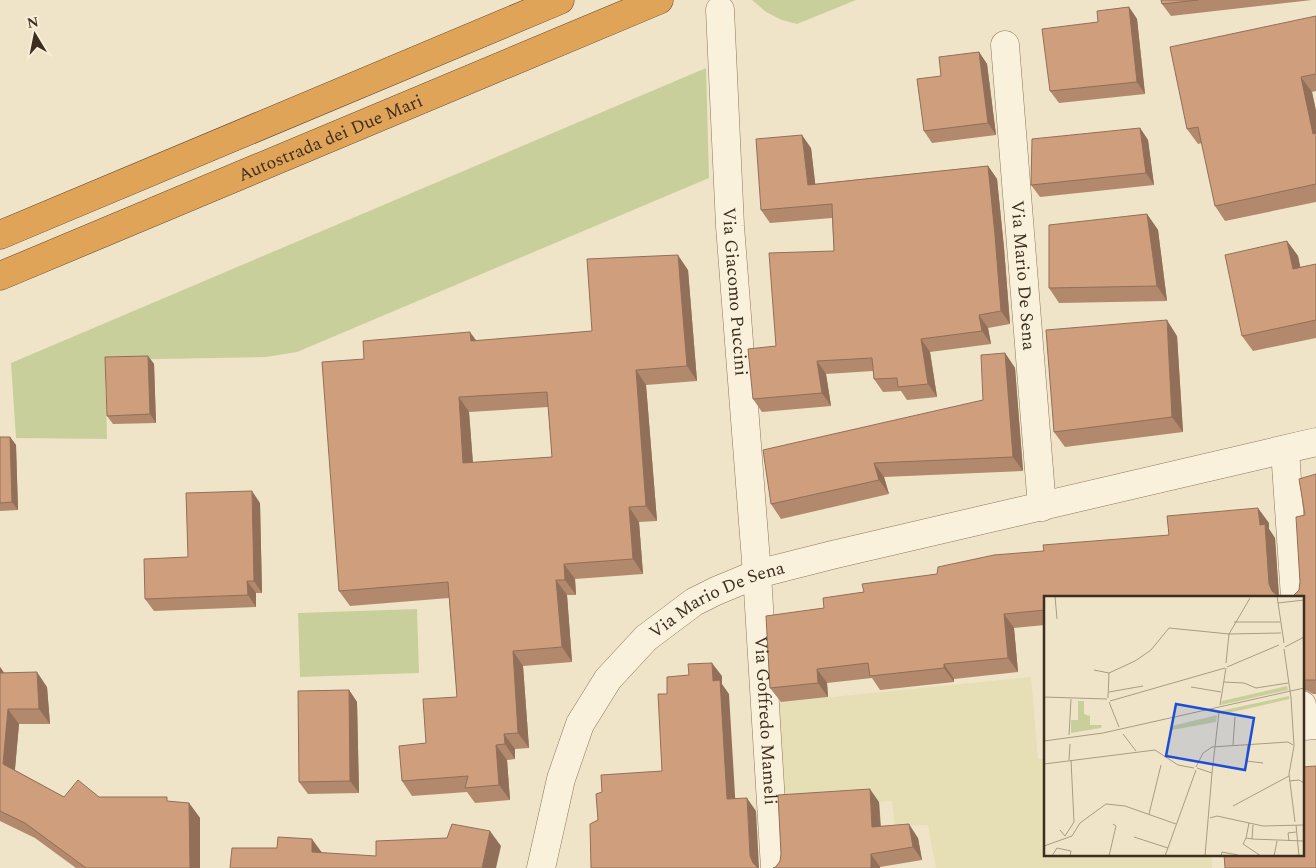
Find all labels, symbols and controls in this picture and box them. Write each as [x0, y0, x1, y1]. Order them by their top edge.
north arrow [10, 10, 60, 60]
text: N [25, 11, 40, 34]
street label: Autostrada dei Due Mari [234, 87, 427, 189]
street label: Via Mario De Sena [1003, 199, 1042, 352]
street label: Via Giacomo Puccini [715, 207, 755, 377]
street label: Via Mario De Sena [643, 554, 788, 645]
inset map [1044, 596, 1304, 856]
street label: Via Goffredo Mameli [747, 635, 784, 806]

